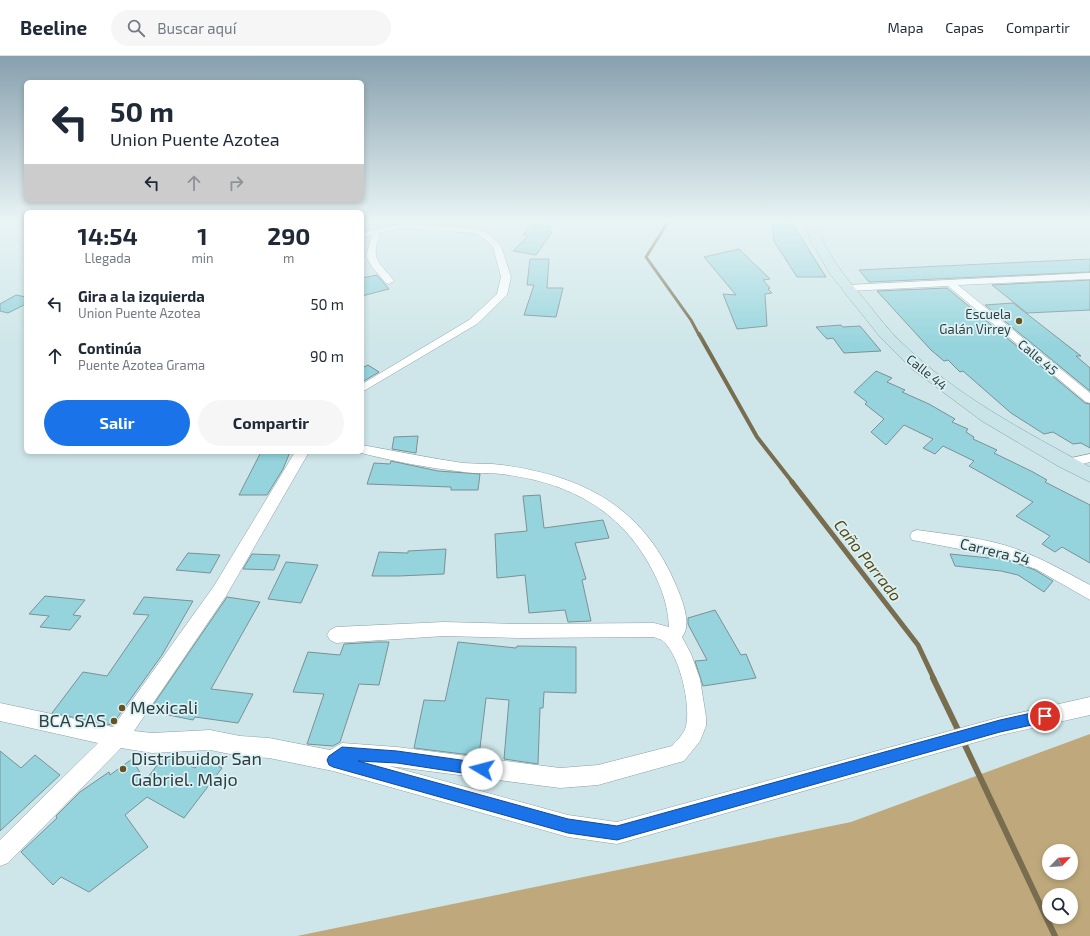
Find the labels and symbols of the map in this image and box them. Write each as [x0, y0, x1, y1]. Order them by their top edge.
place label: Escuela Galán Virrey [939, 306, 1011, 337]
marker: Escuela Galán Virrey [1014, 316, 1024, 326]
street label: Calle 45 [1015, 336, 1061, 378]
street label: Calle 44 [903, 351, 951, 393]
water label: Caño Parrado [831, 515, 906, 604]
street label: Carrera 54 [958, 534, 1032, 568]
place label: Mexicali [130, 696, 198, 718]
pin [1028, 699, 1062, 733]
marker: Mexicali [117, 703, 127, 713]
place label: BCA SAS [38, 709, 106, 731]
marker: BCA SAS [109, 716, 119, 726]
place label: Distribuidor San Gabriel. Majo [131, 747, 262, 790]
position arrow [461, 748, 503, 790]
marker: Distribuidor San Gabriel. Majo [118, 764, 128, 774]
north arrow [1042, 844, 1078, 880]

